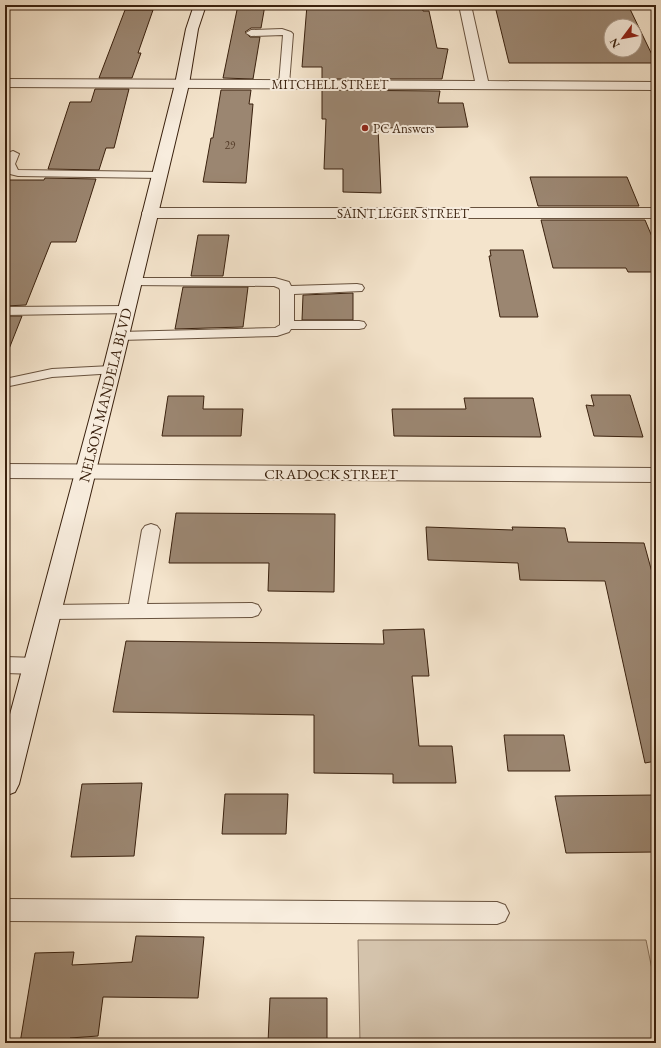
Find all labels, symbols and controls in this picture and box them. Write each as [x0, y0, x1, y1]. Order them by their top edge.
north arrow [603, 18, 643, 58]
text: N [606, 36, 623, 51]
street label: MITCHELL STREET [272, 76, 389, 93]
place label: PC Answers [373, 120, 434, 137]
marker: PC Answers [360, 123, 370, 133]
house number: 29 [225, 138, 236, 152]
street label: SAINT LEGER STREET [337, 205, 469, 222]
street label: NELSON MANDELA BLVD [74, 306, 136, 484]
street label: CRADOCK STREET [264, 464, 399, 483]

